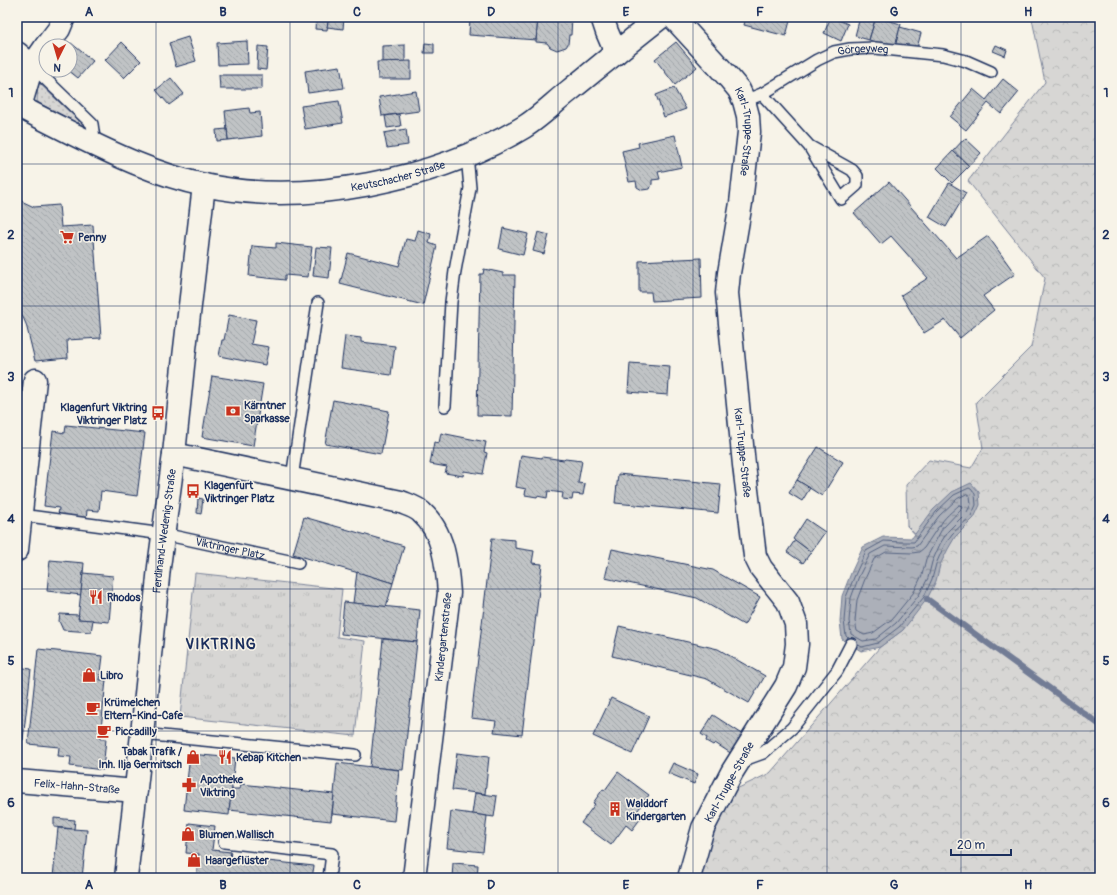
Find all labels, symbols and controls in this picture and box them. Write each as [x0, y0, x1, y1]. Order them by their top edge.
text: A [85, 4, 94, 20]
text: B [219, 4, 227, 20]
text: C [353, 4, 361, 20]
text: D [487, 4, 495, 20]
text: E [623, 4, 630, 20]
text: F [756, 4, 764, 20]
text: G [890, 4, 899, 20]
text: H [1024, 4, 1032, 20]
north arrow [38, 38, 78, 78]
street label: Görgeyweg [836, 42, 890, 58]
text: N [52, 61, 61, 74]
text: 1 [8, 85, 14, 101]
street label: Karl-Truppe-Straße [732, 85, 755, 177]
text: 1 [1103, 85, 1109, 101]
street label: Keutschacher Straße [350, 158, 447, 194]
text: 2 [7, 227, 15, 243]
text: 2 [1102, 227, 1110, 243]
supermarket icon: Penny [59, 229, 75, 245]
place label: Penny [78, 231, 107, 244]
text: 3 [7, 369, 15, 385]
text: 3 [1102, 369, 1110, 385]
place label: Kärntner Sparkasse [244, 399, 290, 425]
place label: Klagenfurt Viktring Viktringer Platz [60, 401, 147, 427]
bank icon: Kärntner Sparkasse [225, 403, 241, 419]
bus stop icon: Klagenfurt Viktring Viktringer Platz [150, 405, 166, 421]
street label: Karl-Truppe-Straße [731, 407, 754, 499]
street label: Ferdinand-Wedenig-Straße [150, 468, 179, 594]
place label: Klagenfurt Viktringer Platz [204, 479, 275, 505]
bus stop icon: Klagenfurt Viktringer Platz [185, 483, 201, 499]
text: 4 [7, 511, 15, 527]
text: 4 [1102, 511, 1110, 527]
street label: Viktringer Platz [194, 535, 266, 563]
restaurant icon: Rhodos [88, 589, 104, 605]
place label: Rhodos [107, 591, 141, 604]
street label: Kindergartenstraße [432, 591, 455, 682]
district label: VIKTRING [185, 635, 257, 654]
text: 5 [7, 653, 15, 669]
text: 5 [1102, 653, 1110, 669]
shop icon: Libro [81, 667, 97, 683]
place label: Libro [100, 669, 123, 682]
place label: Krümelchen Eltern-Kind-Cafe [104, 696, 184, 722]
cafe icon: Krümelchen Eltern-Kind-Cafe [85, 700, 101, 716]
cafe icon: Piccadilly [96, 723, 112, 739]
place label: Piccadilly [115, 725, 157, 738]
street label: Karl-Truppe-Straße [702, 739, 757, 825]
place label: Tabak Trafik / Inh. Ilja Germitsch [98, 745, 182, 771]
shop icon: Tabak Trafik / Inh. Ilja Germitsch [185, 749, 201, 765]
restaurant icon: Kebap Kitchen [217, 749, 233, 765]
place label: Kebap Kitchen [236, 751, 301, 764]
place label: Apotheke Viktring [200, 773, 244, 799]
street label: Felix-Hahn-Straße [33, 776, 121, 797]
pharmacy icon: Apotheke Viktring [181, 777, 197, 793]
text: 6 [7, 795, 15, 811]
text: 6 [1102, 795, 1110, 811]
place label: Walddorf Kindergarten [626, 797, 686, 823]
building icon: Walddorf Kindergarten [607, 801, 623, 817]
shop icon: Blumen Wallisch [180, 826, 196, 842]
place label: Blumen Wallisch [199, 828, 274, 841]
scale bar [951, 831, 1011, 857]
text: 20 m [957, 838, 986, 853]
shop icon: Haargeflüster [186, 852, 202, 868]
place label: Haargeflüster [205, 854, 270, 867]
text: A [85, 877, 94, 893]
text: B [219, 877, 227, 893]
text: C [353, 877, 361, 893]
text: D [487, 877, 495, 893]
text: E [623, 877, 630, 893]
text: F [756, 877, 764, 893]
text: G [890, 877, 899, 893]
text: H [1024, 877, 1032, 893]

